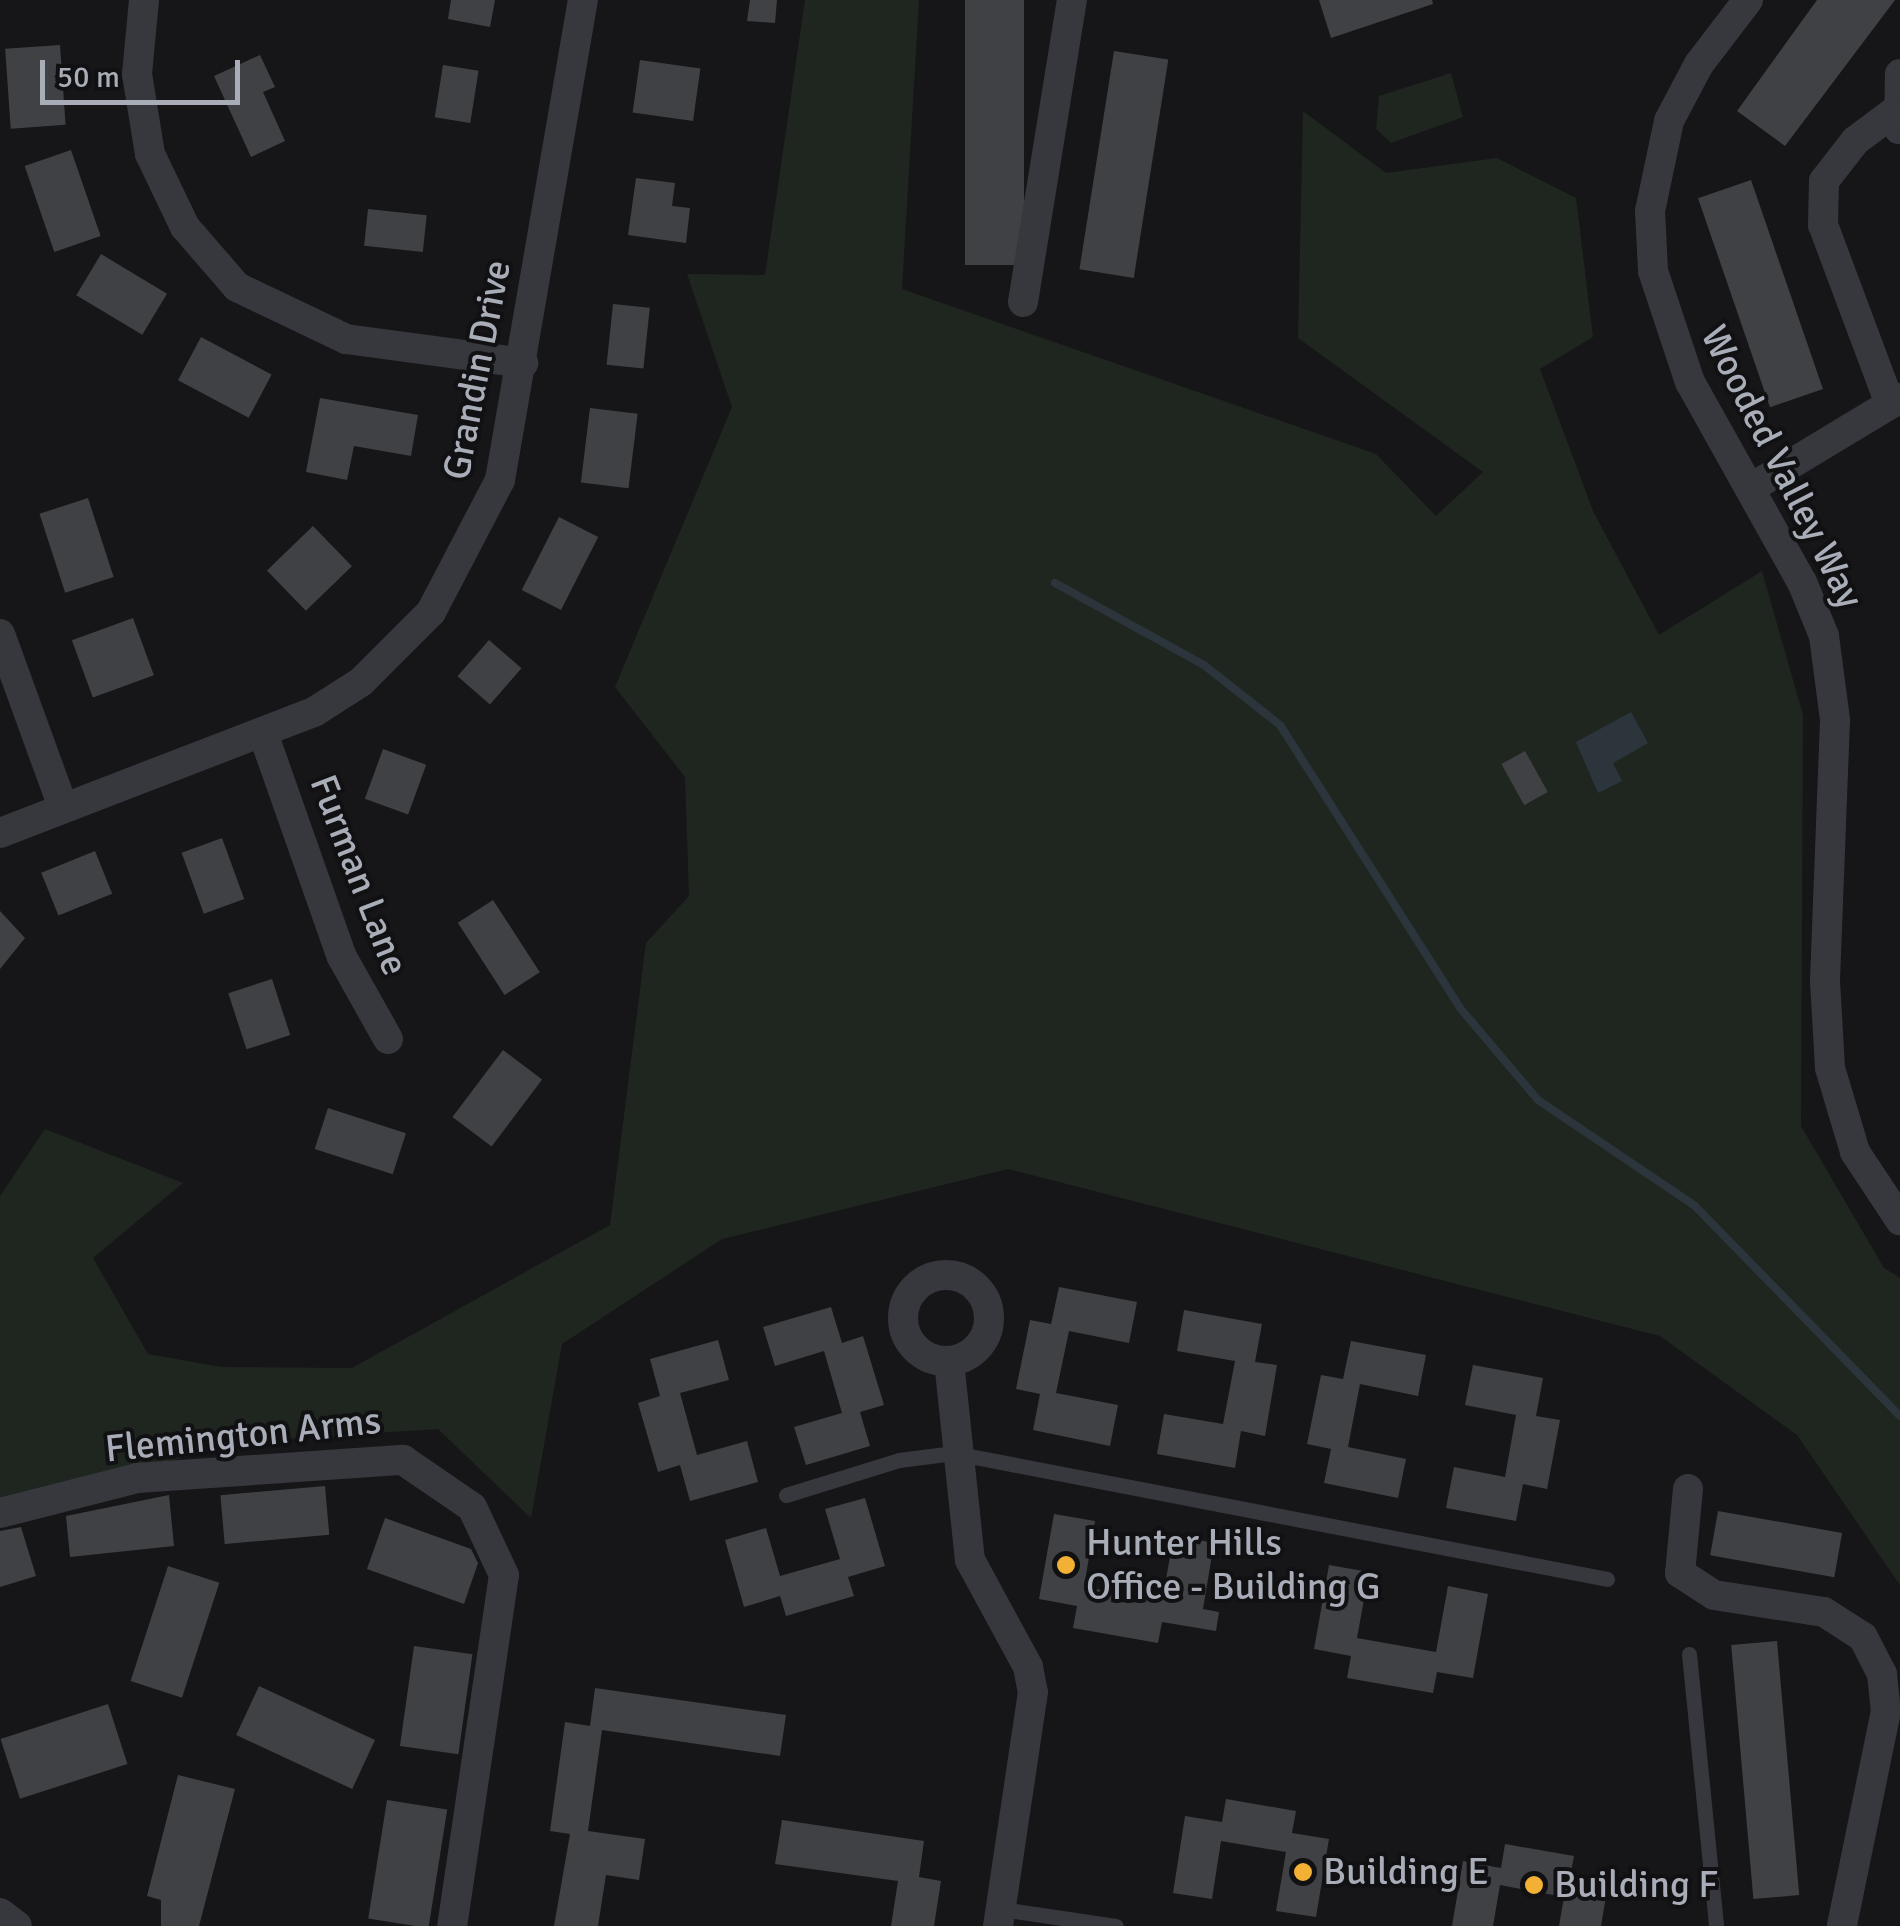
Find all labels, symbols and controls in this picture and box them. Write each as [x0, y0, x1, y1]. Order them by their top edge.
scale bar [45, 40, 245, 102]
text: 50 m [57, 59, 120, 96]
street label: Grandin Drive [433, 256, 521, 484]
street label: Wooded Valley Way [1691, 318, 1873, 616]
street label: Furman Lane [300, 768, 418, 982]
street label: Flemington Arms [103, 1398, 383, 1472]
place label: Hunter Hills Office - Building G [1086, 1520, 1380, 1610]
marker: Hunter Hills Office - Building G [1055, 1554, 1077, 1576]
place label: Building E [1323, 1849, 1489, 1895]
marker: Building E [1292, 1861, 1314, 1883]
place label: Building F [1554, 1862, 1718, 1908]
marker: Building F [1523, 1874, 1545, 1896]

